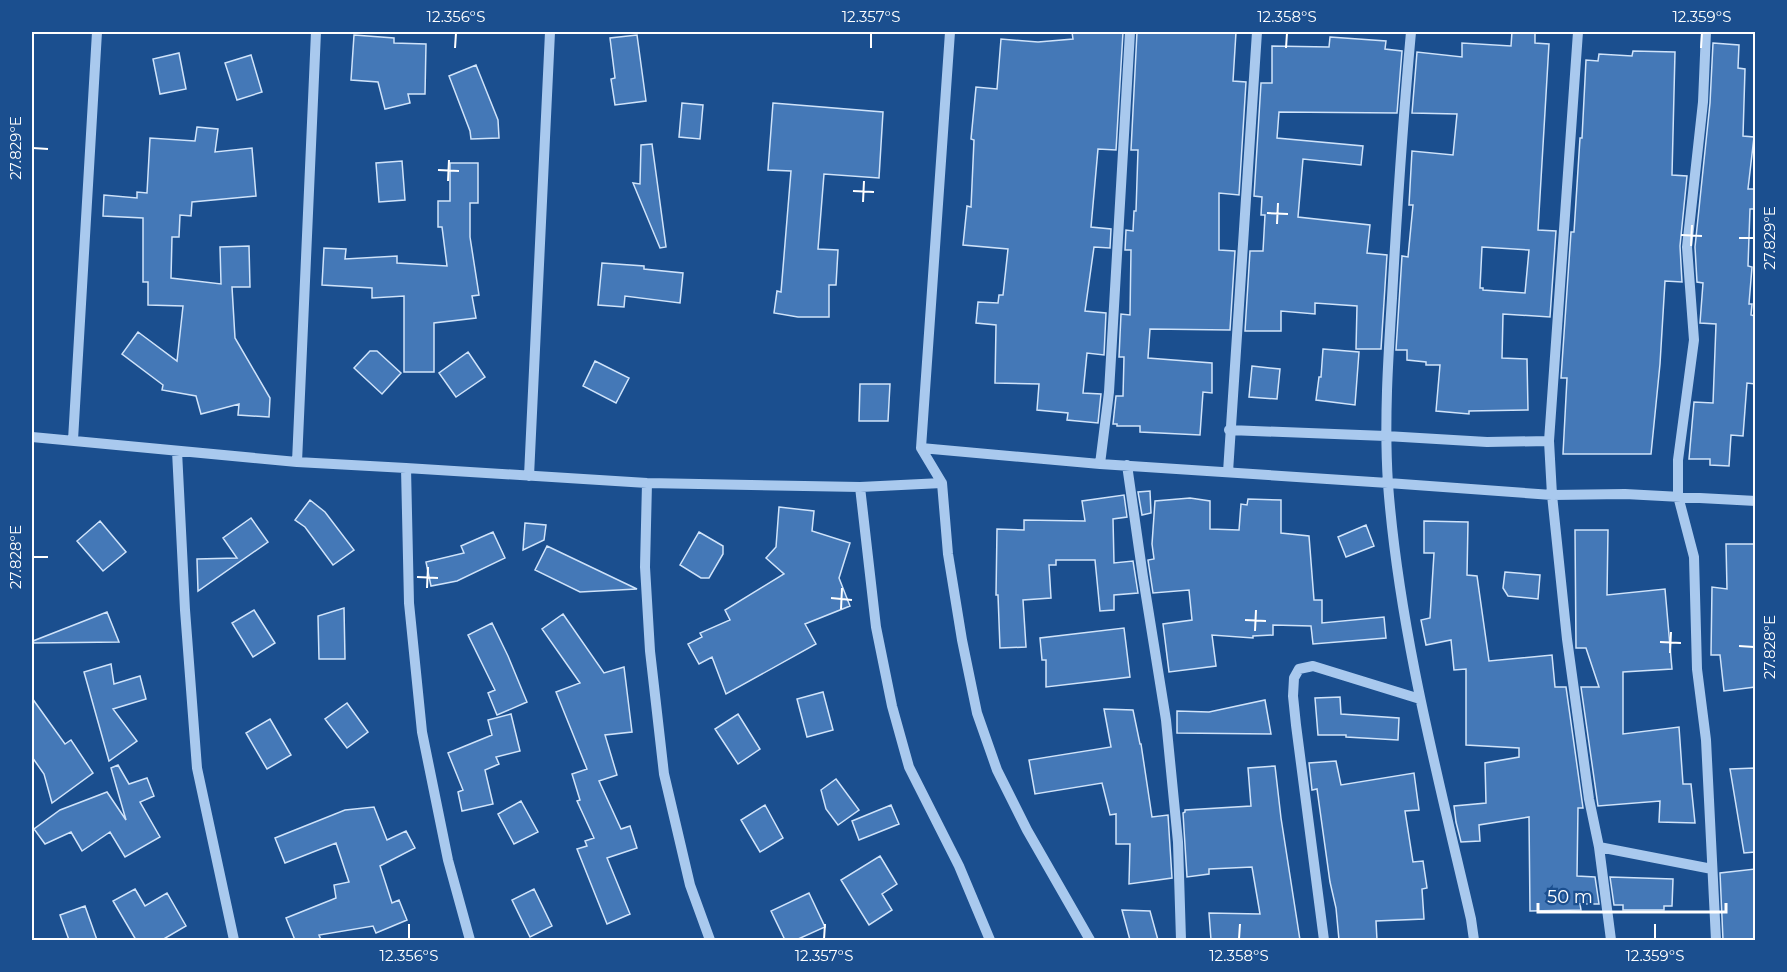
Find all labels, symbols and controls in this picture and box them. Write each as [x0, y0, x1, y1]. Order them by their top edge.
text: 12.356°S [427, 7, 485, 26]
text: 12.357°S [842, 7, 900, 26]
text: 12.358°S [1257, 7, 1317, 26]
text: 12.359°S [1672, 7, 1732, 26]
text: 27.829°E [6, 116, 25, 180]
text: 27.829°E [1760, 206, 1779, 270]
text: 27.828°E [6, 525, 25, 589]
text: 27.828°E [1760, 615, 1779, 679]
scale bar [1538, 876, 1726, 914]
text: 50 m [1547, 886, 1593, 908]
text: 12.356°S [380, 946, 438, 965]
text: 12.357°S [795, 946, 853, 965]
text: 12.358°S [1209, 946, 1269, 965]
text: 12.359°S [1625, 946, 1685, 965]

